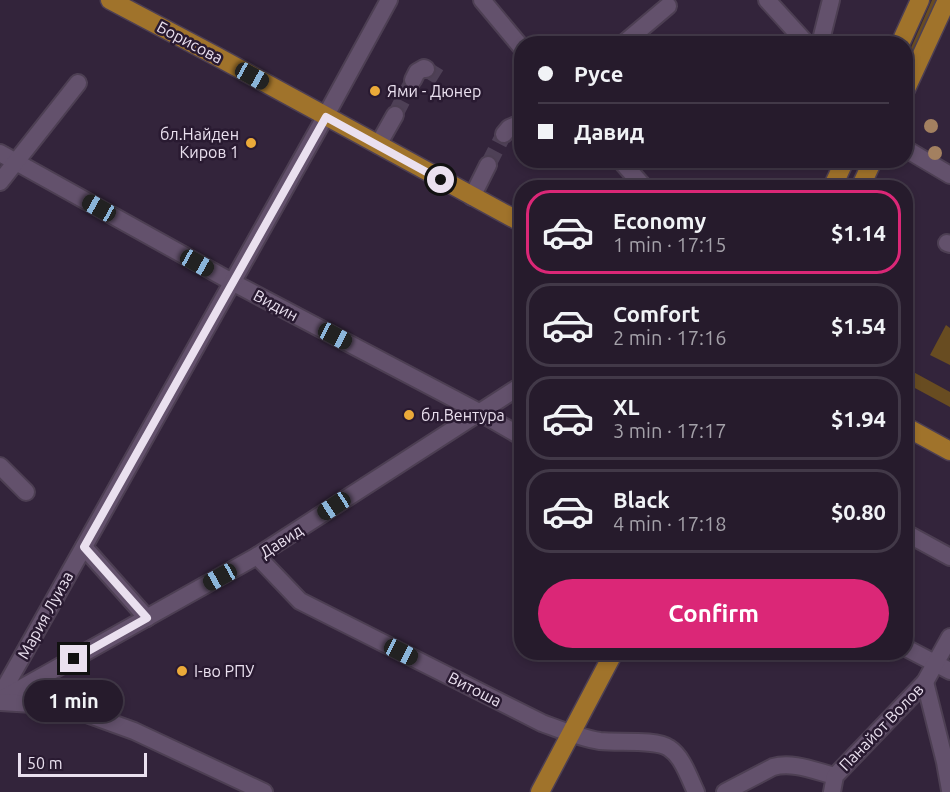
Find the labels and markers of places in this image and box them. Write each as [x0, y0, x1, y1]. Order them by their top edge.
place label: Ями - Дюнер [387, 82, 481, 100]
marker: Ями - Дюнер [368, 84, 382, 98]
place label: бл.Найден Киров 1 [160, 125, 239, 161]
marker: бл.Найден Киров 1 [244, 136, 258, 150]
place label: бл.Вентура [421, 406, 505, 424]
marker: бл.Вентура [402, 408, 416, 422]
place label: I-во РПУ [194, 662, 254, 680]
marker: I-во РПУ [175, 664, 189, 678]

